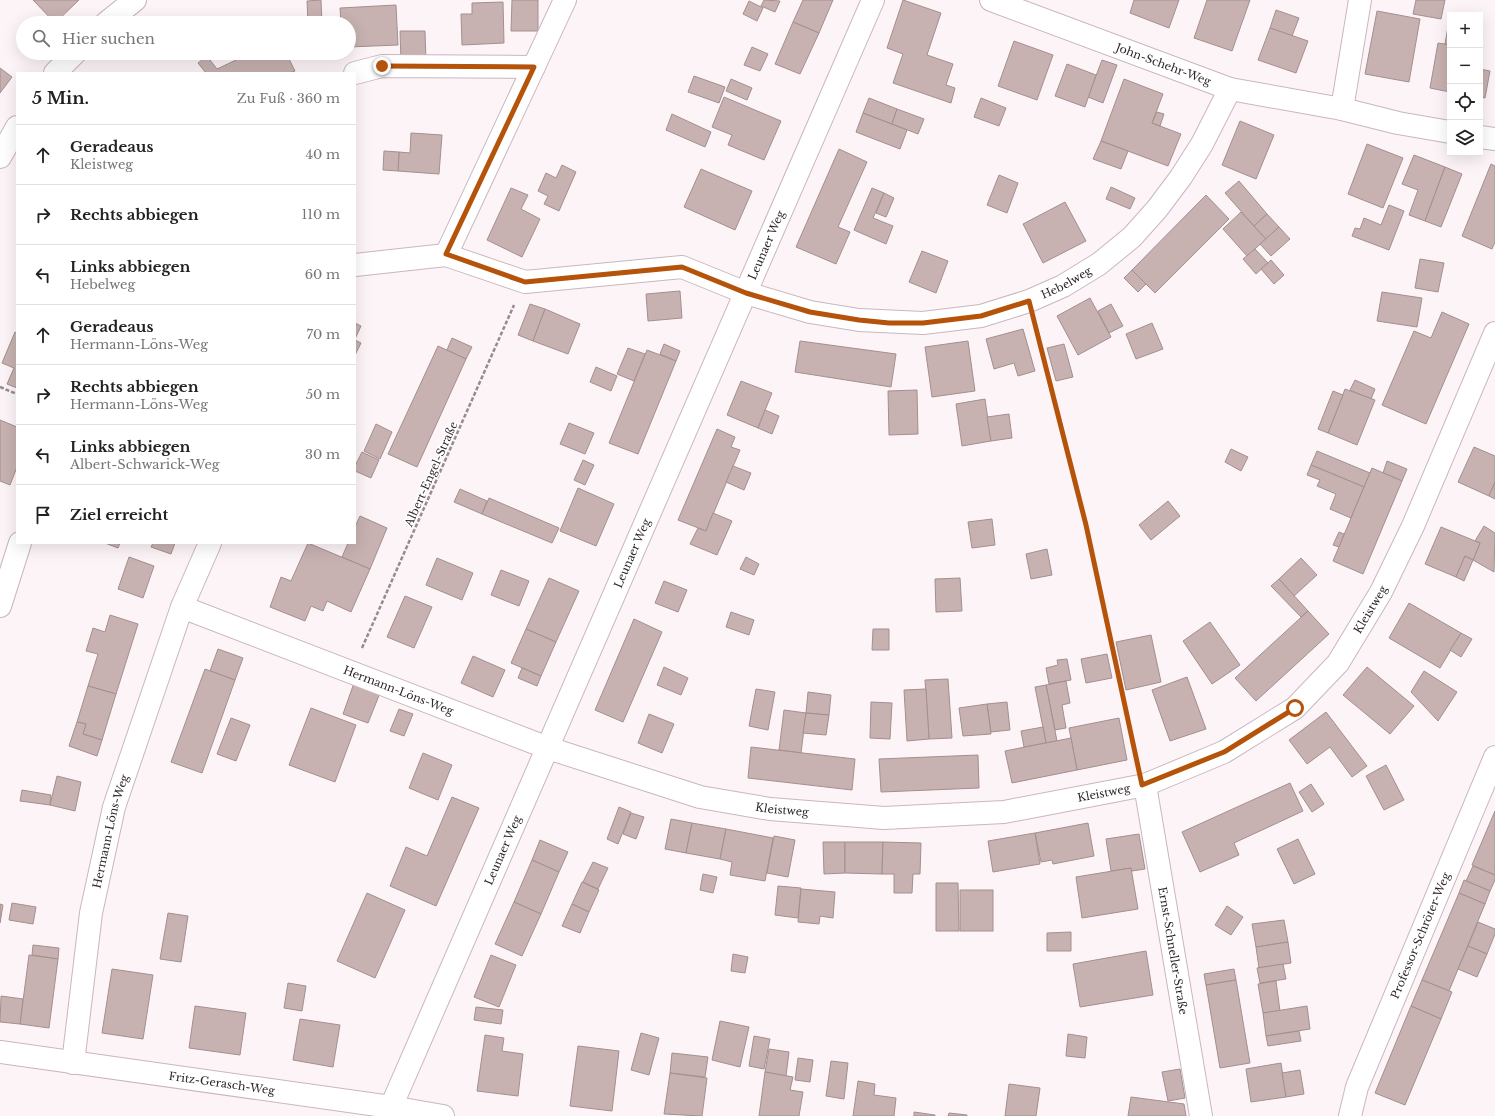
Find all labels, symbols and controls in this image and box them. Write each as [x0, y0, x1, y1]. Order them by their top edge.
map controls [1447, 12, 1483, 156]
button: + [1447, 12, 1483, 48]
search box [16, 16, 356, 60]
icon: search [30, 27, 52, 49]
text: Hier suchen [62, 29, 155, 48]
street label: John-Schehr-Weg [1112, 39, 1213, 88]
button: − [1447, 48, 1483, 84]
route end [373, 57, 391, 75]
button: locate [1447, 84, 1483, 120]
text: 5 Min. [32, 88, 89, 109]
text: Zu Fuß · 360 m [237, 90, 340, 107]
button: layers [1447, 120, 1483, 156]
text: Geradeaus [70, 137, 153, 156]
icon: ahead [32, 144, 54, 166]
text: 40 m [305, 146, 340, 163]
text: Kleistweg [70, 156, 133, 173]
icon: right [32, 204, 54, 226]
text: Rechts abbiegen [70, 205, 199, 224]
text: 110 m [301, 206, 340, 223]
street label: Leunaer Weg [745, 208, 788, 282]
text: Links abbiegen [70, 257, 190, 276]
street label: Hebelweg [1039, 263, 1094, 302]
icon: left [32, 264, 54, 286]
text: 60 m [305, 266, 340, 283]
text: Hebelweg [70, 276, 135, 293]
text: Geradeaus [70, 317, 153, 336]
icon: ahead [32, 324, 54, 346]
text: 70 m [307, 326, 340, 343]
text: Hermann-Löns-Weg [70, 336, 208, 353]
text: Rechts abbiegen [70, 377, 199, 396]
icon: right [32, 384, 54, 406]
text: 50 m [306, 386, 340, 403]
text: Hermann-Löns-Weg [70, 396, 208, 413]
street label: Albert-Engel-Straße [401, 419, 460, 530]
text: Links abbiegen [70, 437, 190, 456]
icon: left [32, 444, 54, 466]
text: 30 m [305, 446, 340, 463]
text: Albert-Schwarick-Weg [70, 456, 220, 473]
icon: arrive [32, 504, 54, 526]
text: Ziel erreicht [70, 505, 168, 524]
street label: Leunaer Weg [611, 516, 654, 590]
street label: Kleistweg [1351, 583, 1390, 636]
street label: Hermann-Löns-Weg [341, 663, 456, 718]
route start [1286, 699, 1304, 717]
street label: Hermann-Löns-Weg [90, 772, 132, 890]
street label: Kleistweg [1076, 781, 1132, 805]
street label: Kleistweg [754, 800, 810, 819]
street label: Leunaer Weg [482, 813, 524, 887]
street label: Professor-Schröter-Weg [1388, 870, 1453, 1001]
street label: Ernst-Schneller-Straße [1155, 886, 1191, 1016]
street label: Fritz-Gerasch-Weg [168, 1069, 276, 1098]

